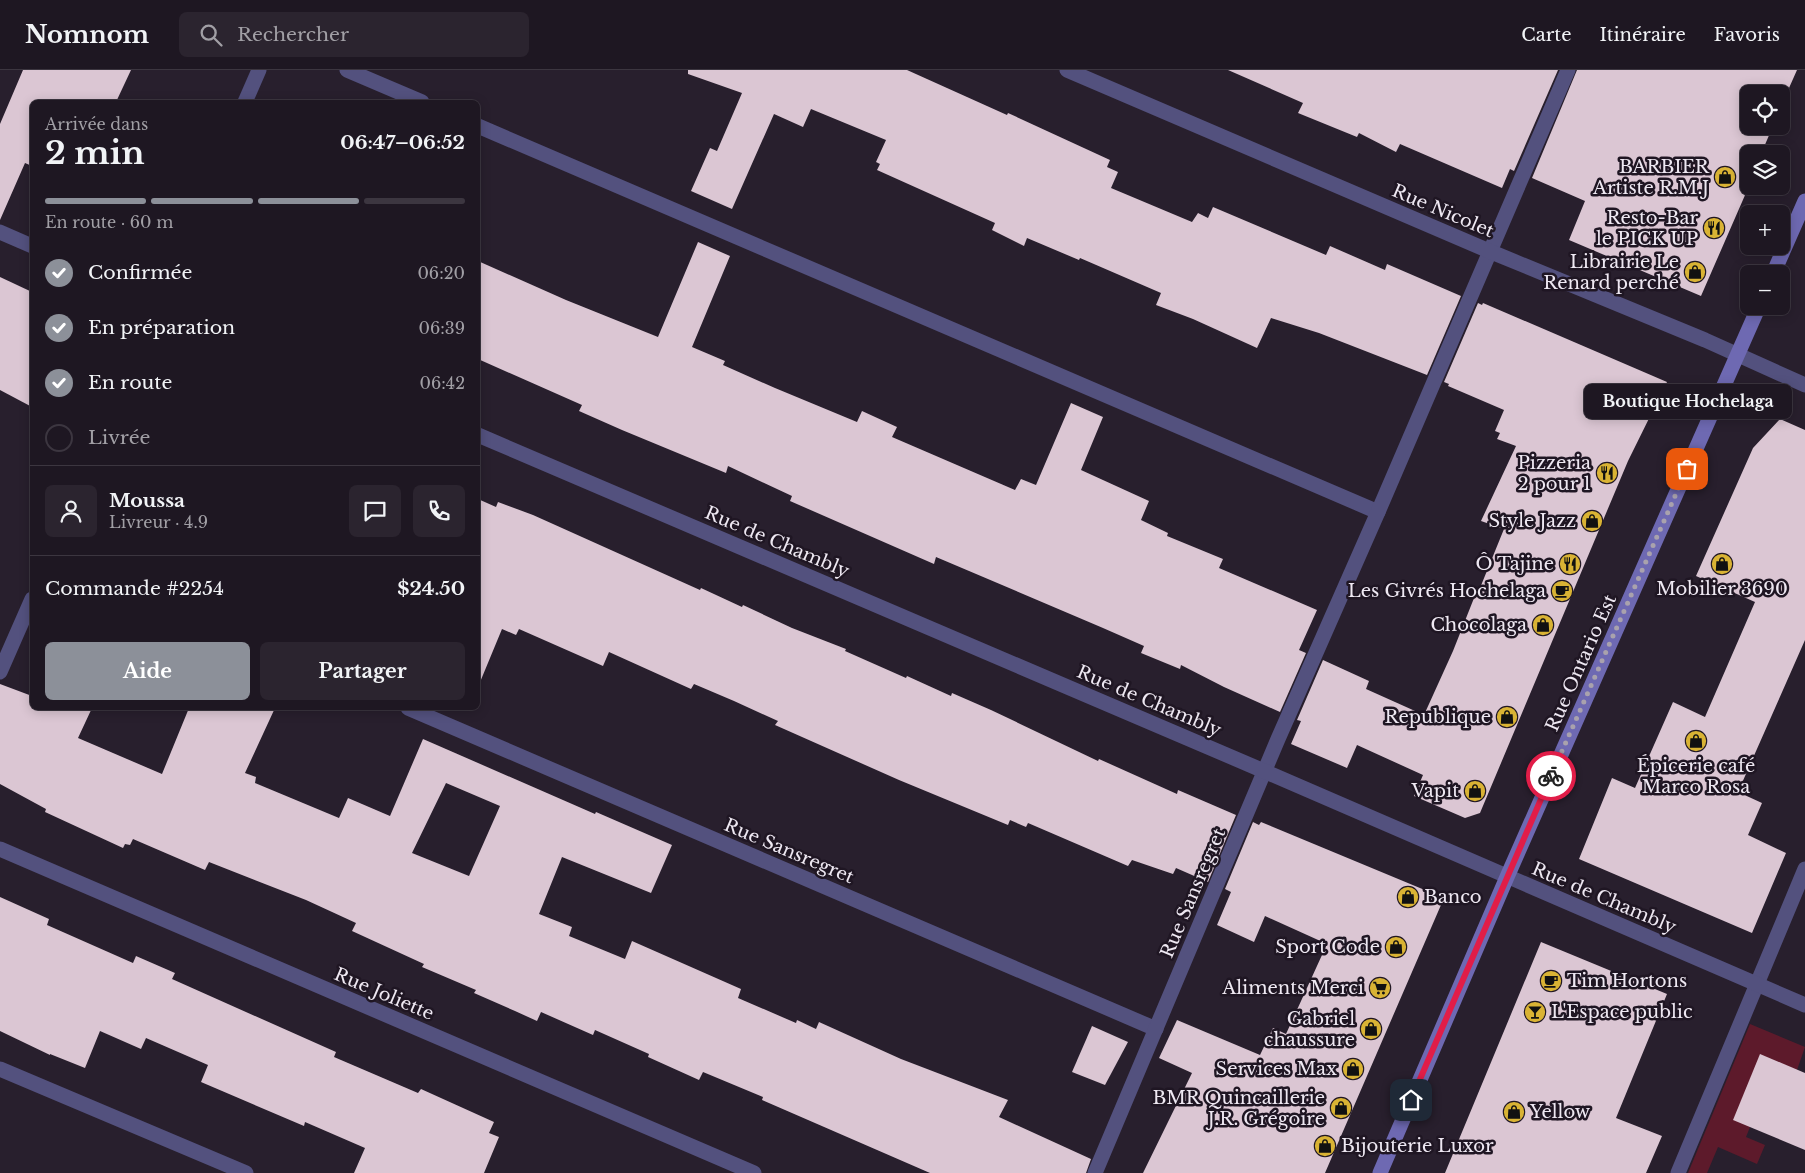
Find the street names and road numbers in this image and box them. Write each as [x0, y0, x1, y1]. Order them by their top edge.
street label: Rue Nicolet [1389, 180, 1497, 242]
street label: Rue de Chambly [702, 502, 853, 582]
street label: Rue Ontario Est [1541, 591, 1621, 735]
street label: Rue de Chambly [1074, 661, 1225, 741]
street label: Rue Sansregret [721, 814, 857, 888]
street label: Rue Sansregret [1156, 825, 1230, 961]
street label: Rue de Chambly [1529, 858, 1680, 938]
street label: Rue Joliette [331, 963, 437, 1025]

